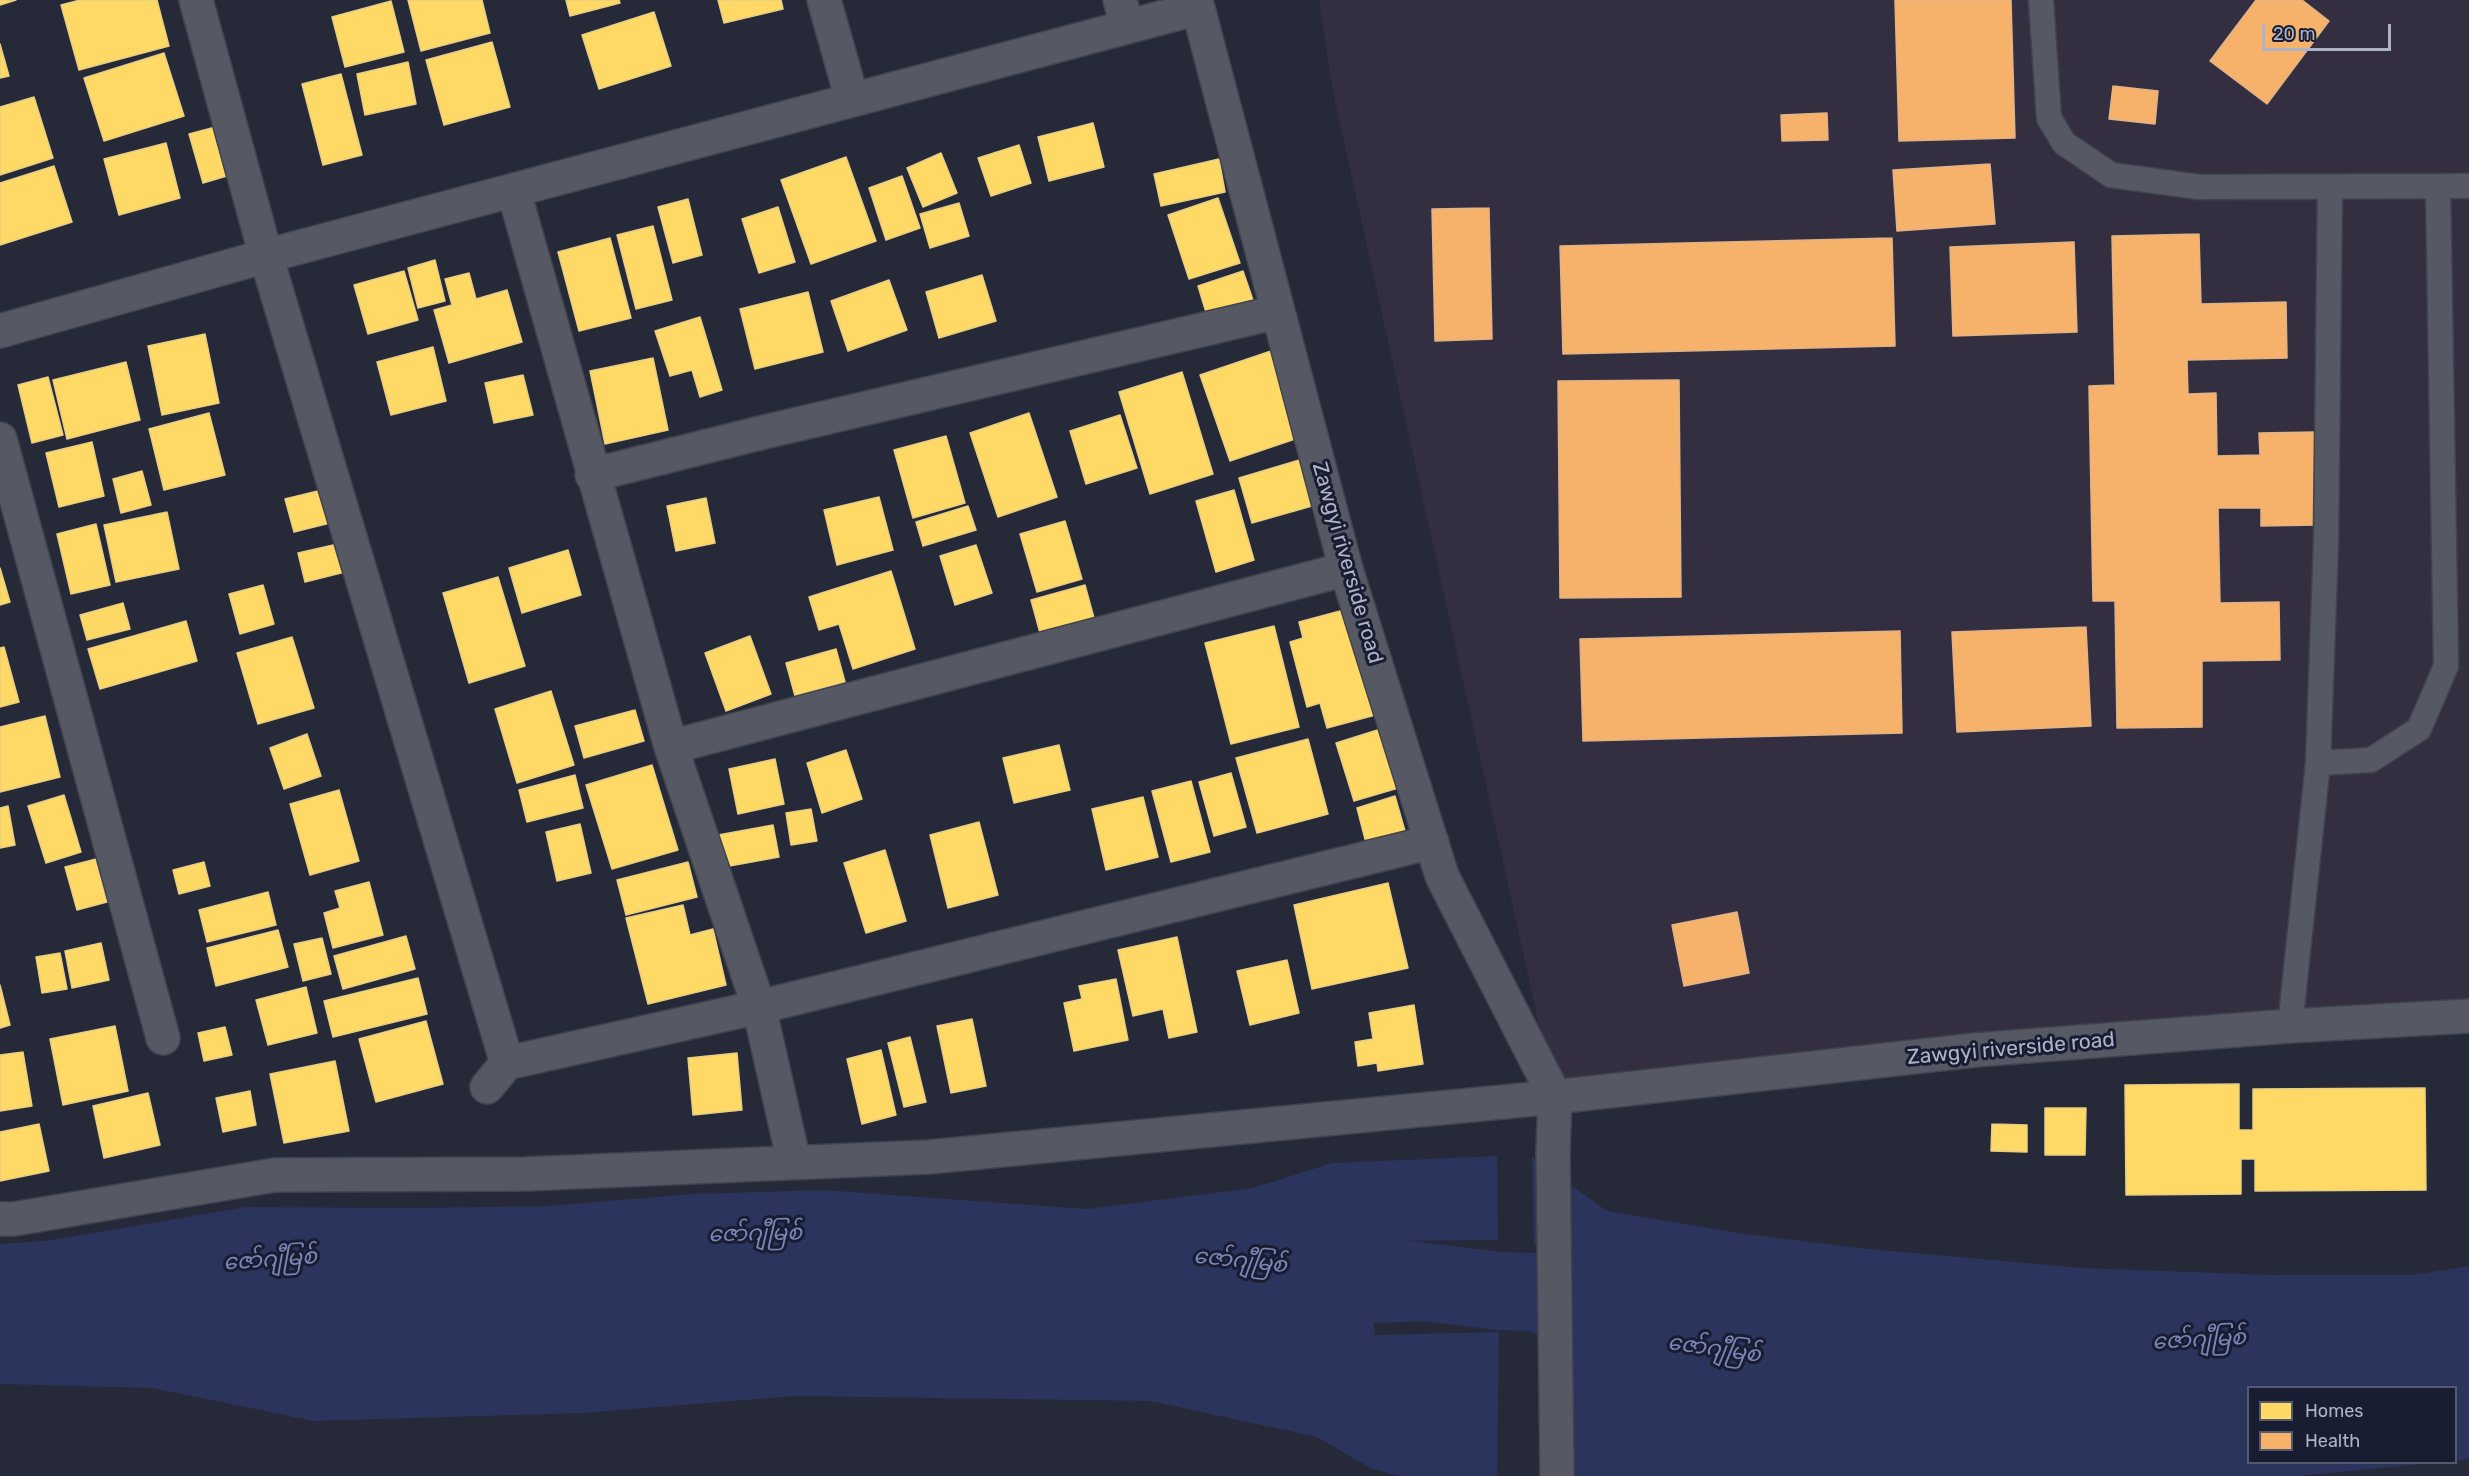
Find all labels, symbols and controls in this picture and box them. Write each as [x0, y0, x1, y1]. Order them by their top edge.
scale bar [2265, 12, 2394, 50]
text: 20 m [2273, 23, 2315, 45]
street label: Zawgyi riverside road [1306, 459, 1388, 667]
street label: Zawgyi riverside road [1906, 1027, 2116, 1071]
water label: ဇော်ဂျီမြစ် [708, 1220, 802, 1248]
water label: ဇော်ဂျီမြစ် [1192, 1243, 1288, 1279]
water label: ဇော်ဂျီမြစ် [222, 1244, 318, 1276]
water label: ဇော်ဂျီမြစ် [2152, 1324, 2246, 1356]
water label: ဇော်ဂျီမြစ် [1666, 1329, 1762, 1369]
legend [2247, 1386, 2457, 1464]
text: Homes [2305, 1400, 2363, 1422]
text: Health [2305, 1430, 2360, 1452]

